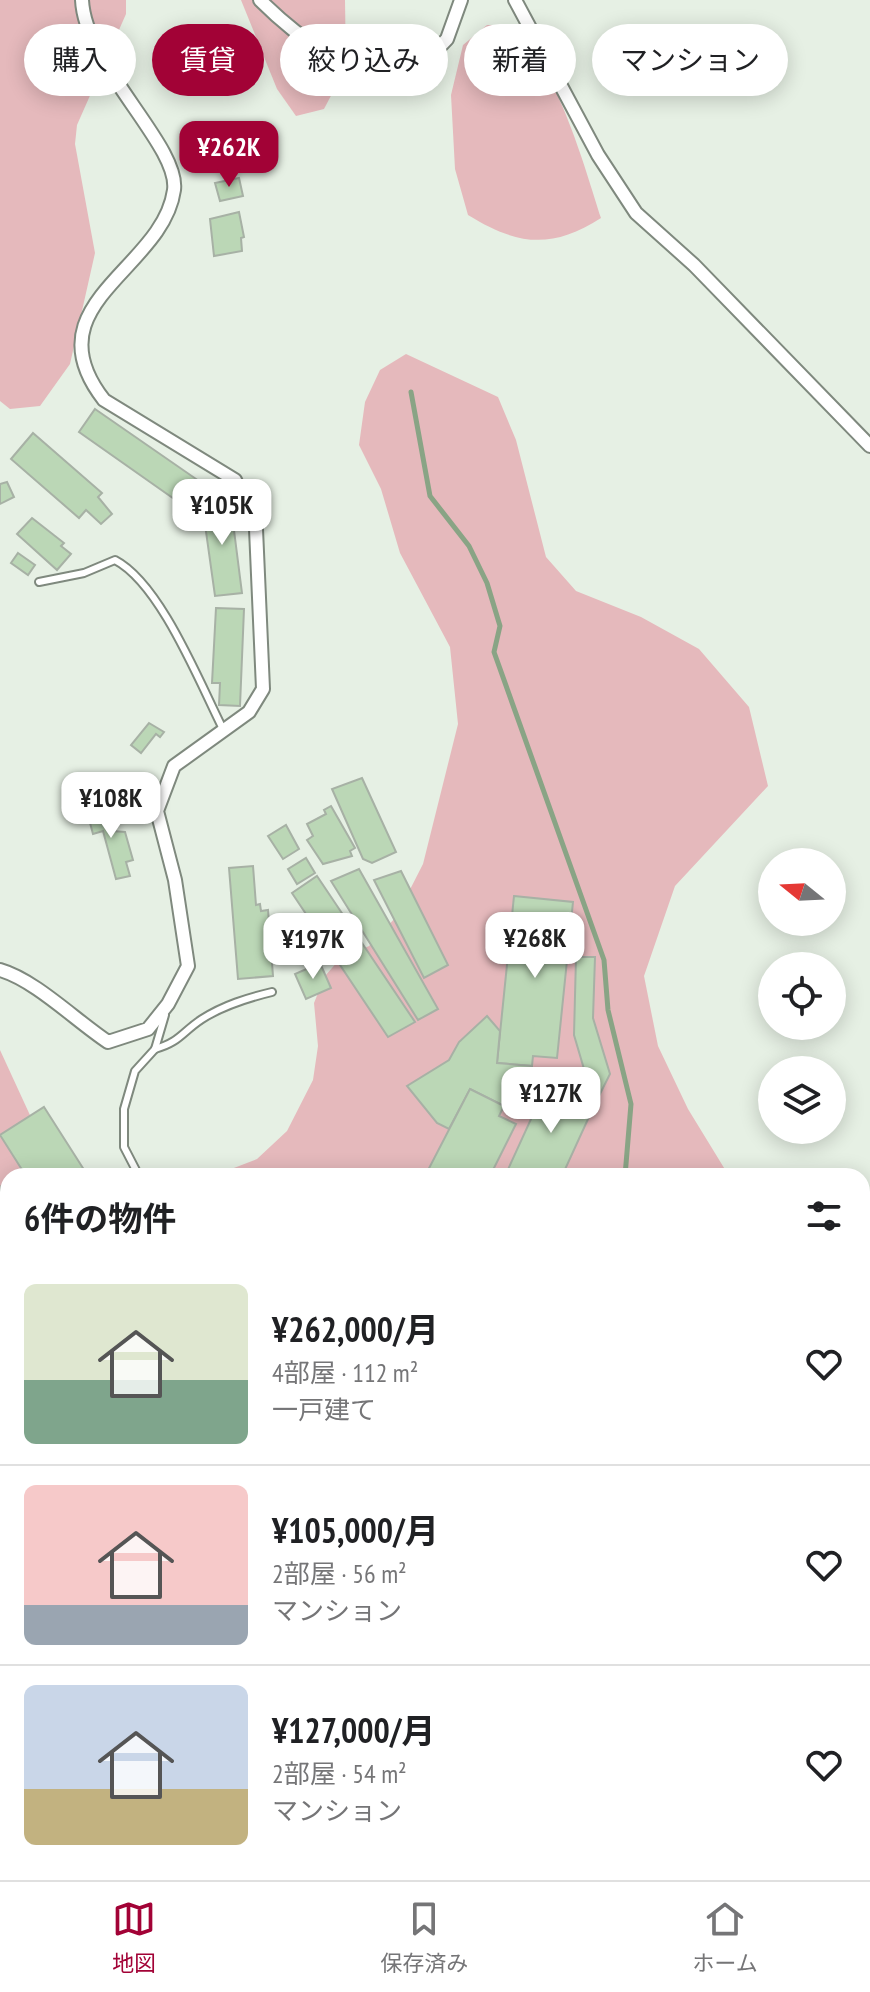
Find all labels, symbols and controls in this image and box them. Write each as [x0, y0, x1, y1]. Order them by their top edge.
chip: 購入 [24, 24, 136, 96]
chip: 賃貸 [152, 24, 264, 96]
chip: 絞り込み [280, 24, 448, 96]
chip: 新着 [464, 24, 576, 96]
chip: マンション [592, 24, 788, 96]
pin: ¥262K [173, 121, 285, 189]
text: ¥262K [197, 130, 261, 163]
pin: ¥105K [166, 479, 278, 547]
text: ¥105K [190, 488, 254, 521]
pin: ¥108K [55, 772, 167, 840]
text: ¥108K [79, 781, 143, 814]
north arrow [758, 848, 846, 936]
map controls [758, 848, 846, 1144]
pin: ¥268K [479, 912, 591, 980]
pin: ¥197K [257, 913, 369, 981]
text: ¥268K [503, 921, 567, 954]
text: ¥197K [281, 922, 345, 955]
button: locate [758, 952, 846, 1040]
button: layers [758, 1056, 846, 1144]
pin: ¥127K [495, 1067, 607, 1135]
text: ¥127K [519, 1076, 583, 1109]
icon: filters [802, 1194, 846, 1238]
text: 6件の物件 [24, 1196, 176, 1240]
text: ¥262,000/月 [272, 1307, 439, 1351]
icon: home [88, 1316, 184, 1412]
icon: heart [802, 1342, 846, 1386]
text: 4部屋 · 112 m² [272, 1356, 418, 1389]
text: 一戸建て [272, 1393, 376, 1426]
text: ¥105,000/月 [272, 1508, 439, 1552]
icon: home [88, 1517, 184, 1613]
icon: heart [802, 1543, 846, 1587]
text: 2部屋 · 56 m² [272, 1557, 407, 1590]
text: マンション [272, 1594, 402, 1627]
text: ¥127,000/月 [272, 1708, 436, 1752]
icon: home [88, 1717, 184, 1813]
icon: heart [802, 1743, 846, 1787]
text: 2部屋 · 54 m² [272, 1757, 407, 1790]
text: マンション [272, 1794, 402, 1827]
tab: 地図 [112, 1897, 156, 1977]
tab: 保存済み [380, 1897, 468, 1977]
tab: ホーム [693, 1897, 758, 1977]

